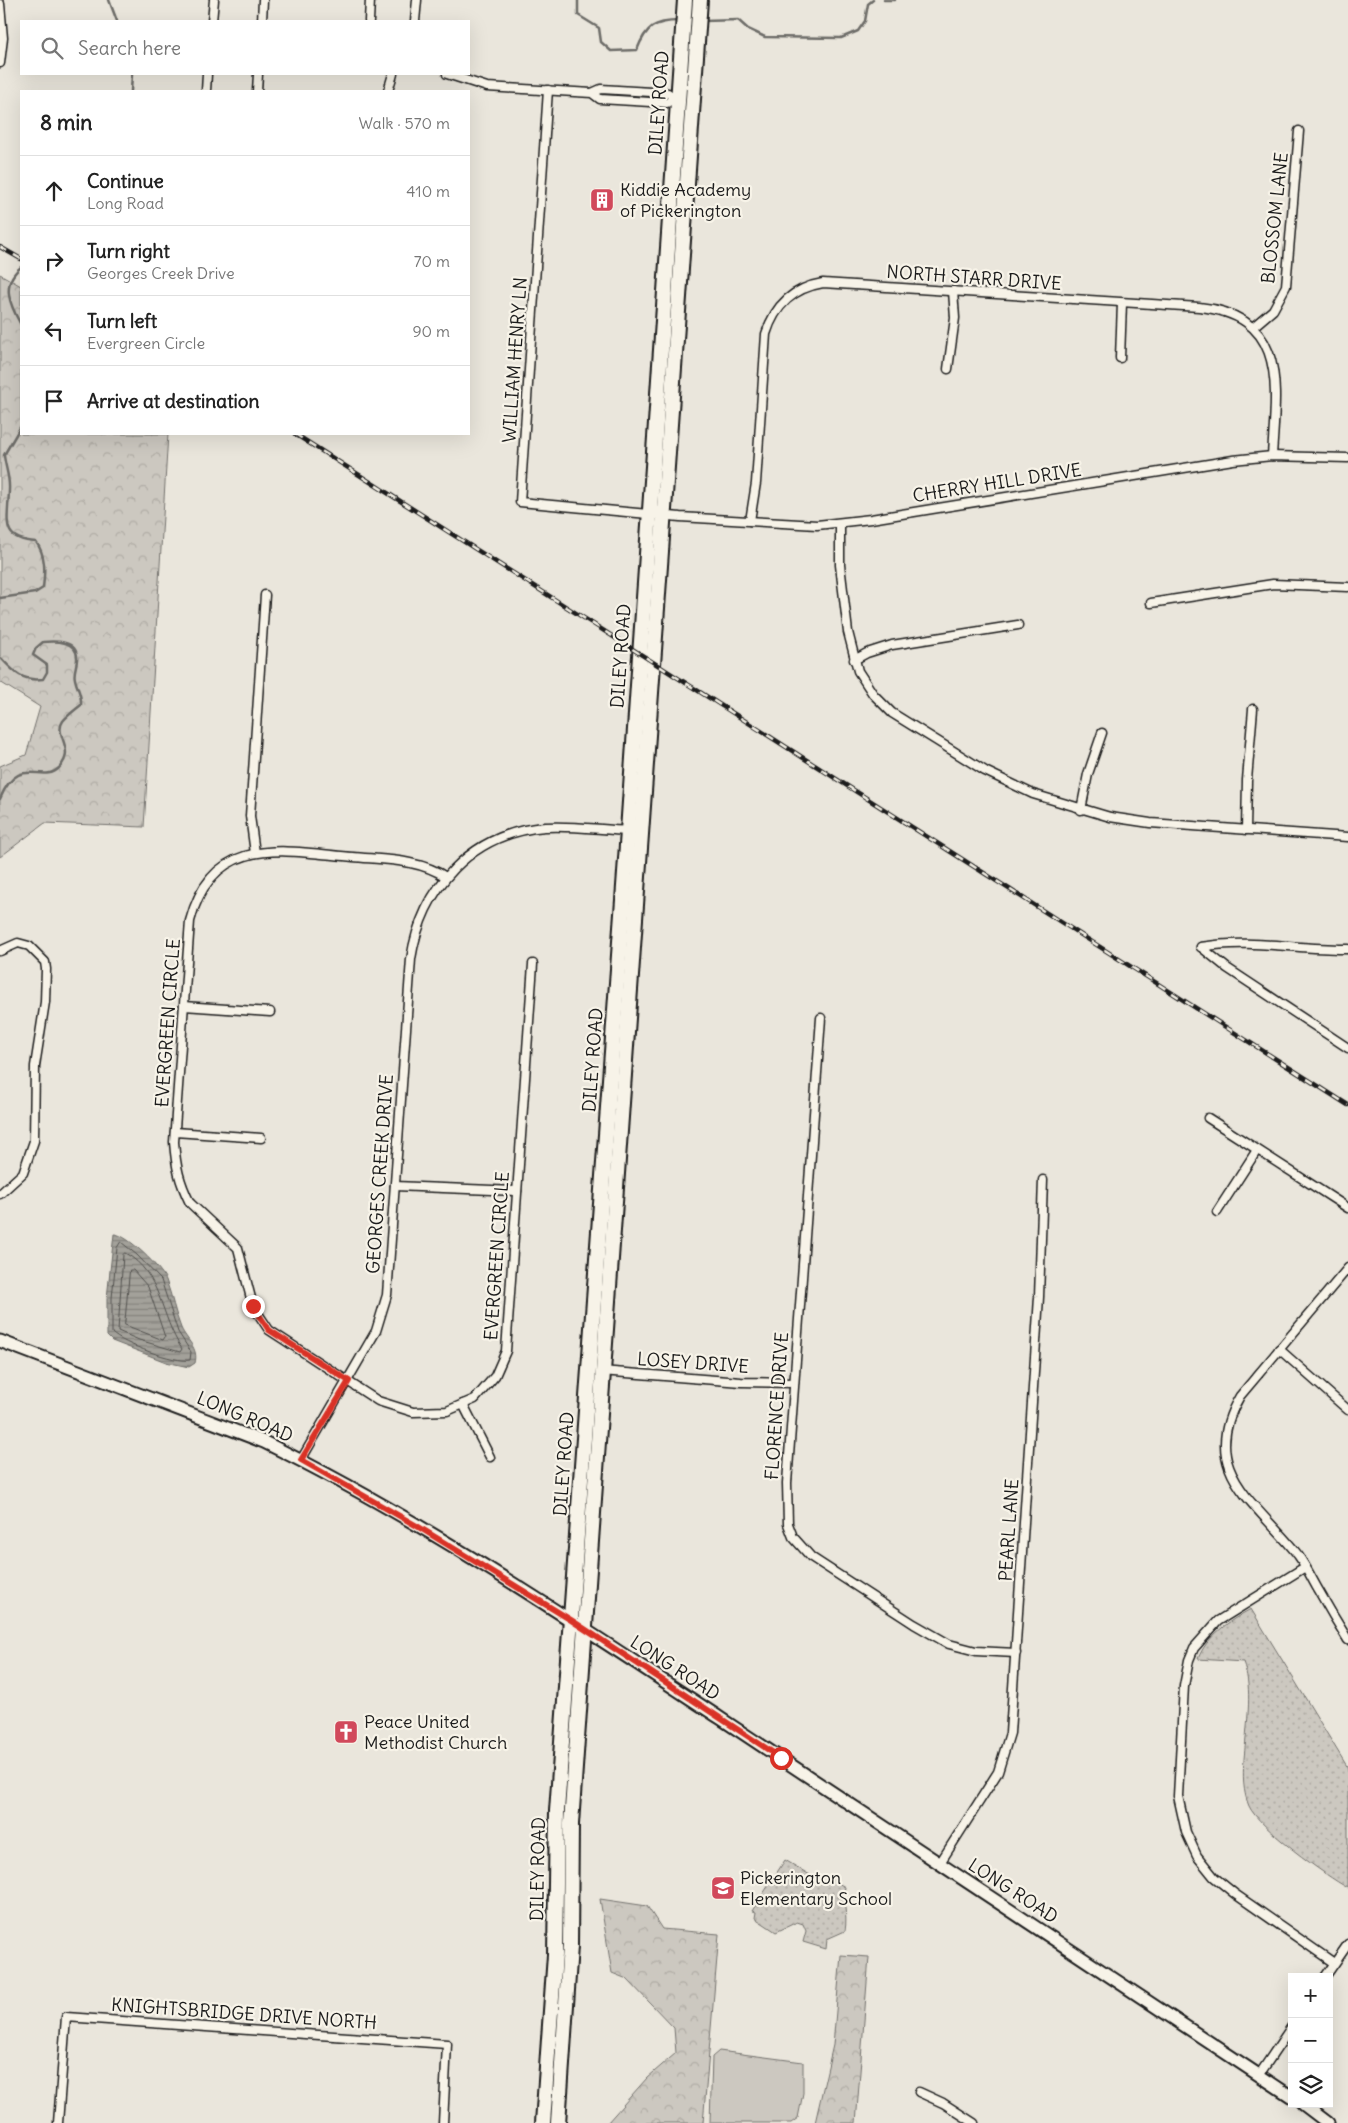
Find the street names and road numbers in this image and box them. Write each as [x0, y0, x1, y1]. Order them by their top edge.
street label: DILEY ROAD [643, 50, 674, 156]
street label: BLOSSOM LANE [1256, 151, 1293, 285]
street label: NORTH STARR DRIVE [886, 260, 1062, 295]
street label: WILLIAM HENRY LN [497, 276, 532, 443]
street label: CHERRY HILL DRIVE [911, 458, 1083, 507]
street label: DILEY ROAD [605, 603, 636, 709]
street label: EVERGREEN CIRCLE [150, 938, 185, 1108]
street label: DILEY ROAD [577, 1007, 608, 1113]
street label: GEORGES CREEK DRIVE [361, 1073, 398, 1275]
street label: EVERGREEN CIRCLE [479, 1171, 514, 1341]
street label: FLORENCE DRIVE [760, 1331, 793, 1481]
street label: LOSEY DRIVE [636, 1347, 750, 1378]
street label: LONG ROAD [194, 1386, 297, 1447]
street label: DILEY ROAD [548, 1411, 579, 1517]
street label: PEARL LANE [993, 1478, 1024, 1582]
street label: LONG ROAD [626, 1630, 724, 1705]
street label: DILEY ROAD [525, 1817, 550, 1921]
street label: LONG ROAD [964, 1853, 1062, 1928]
street label: KNIGHTSBRIDGE DRIVE NORTH [111, 1993, 378, 2034]

